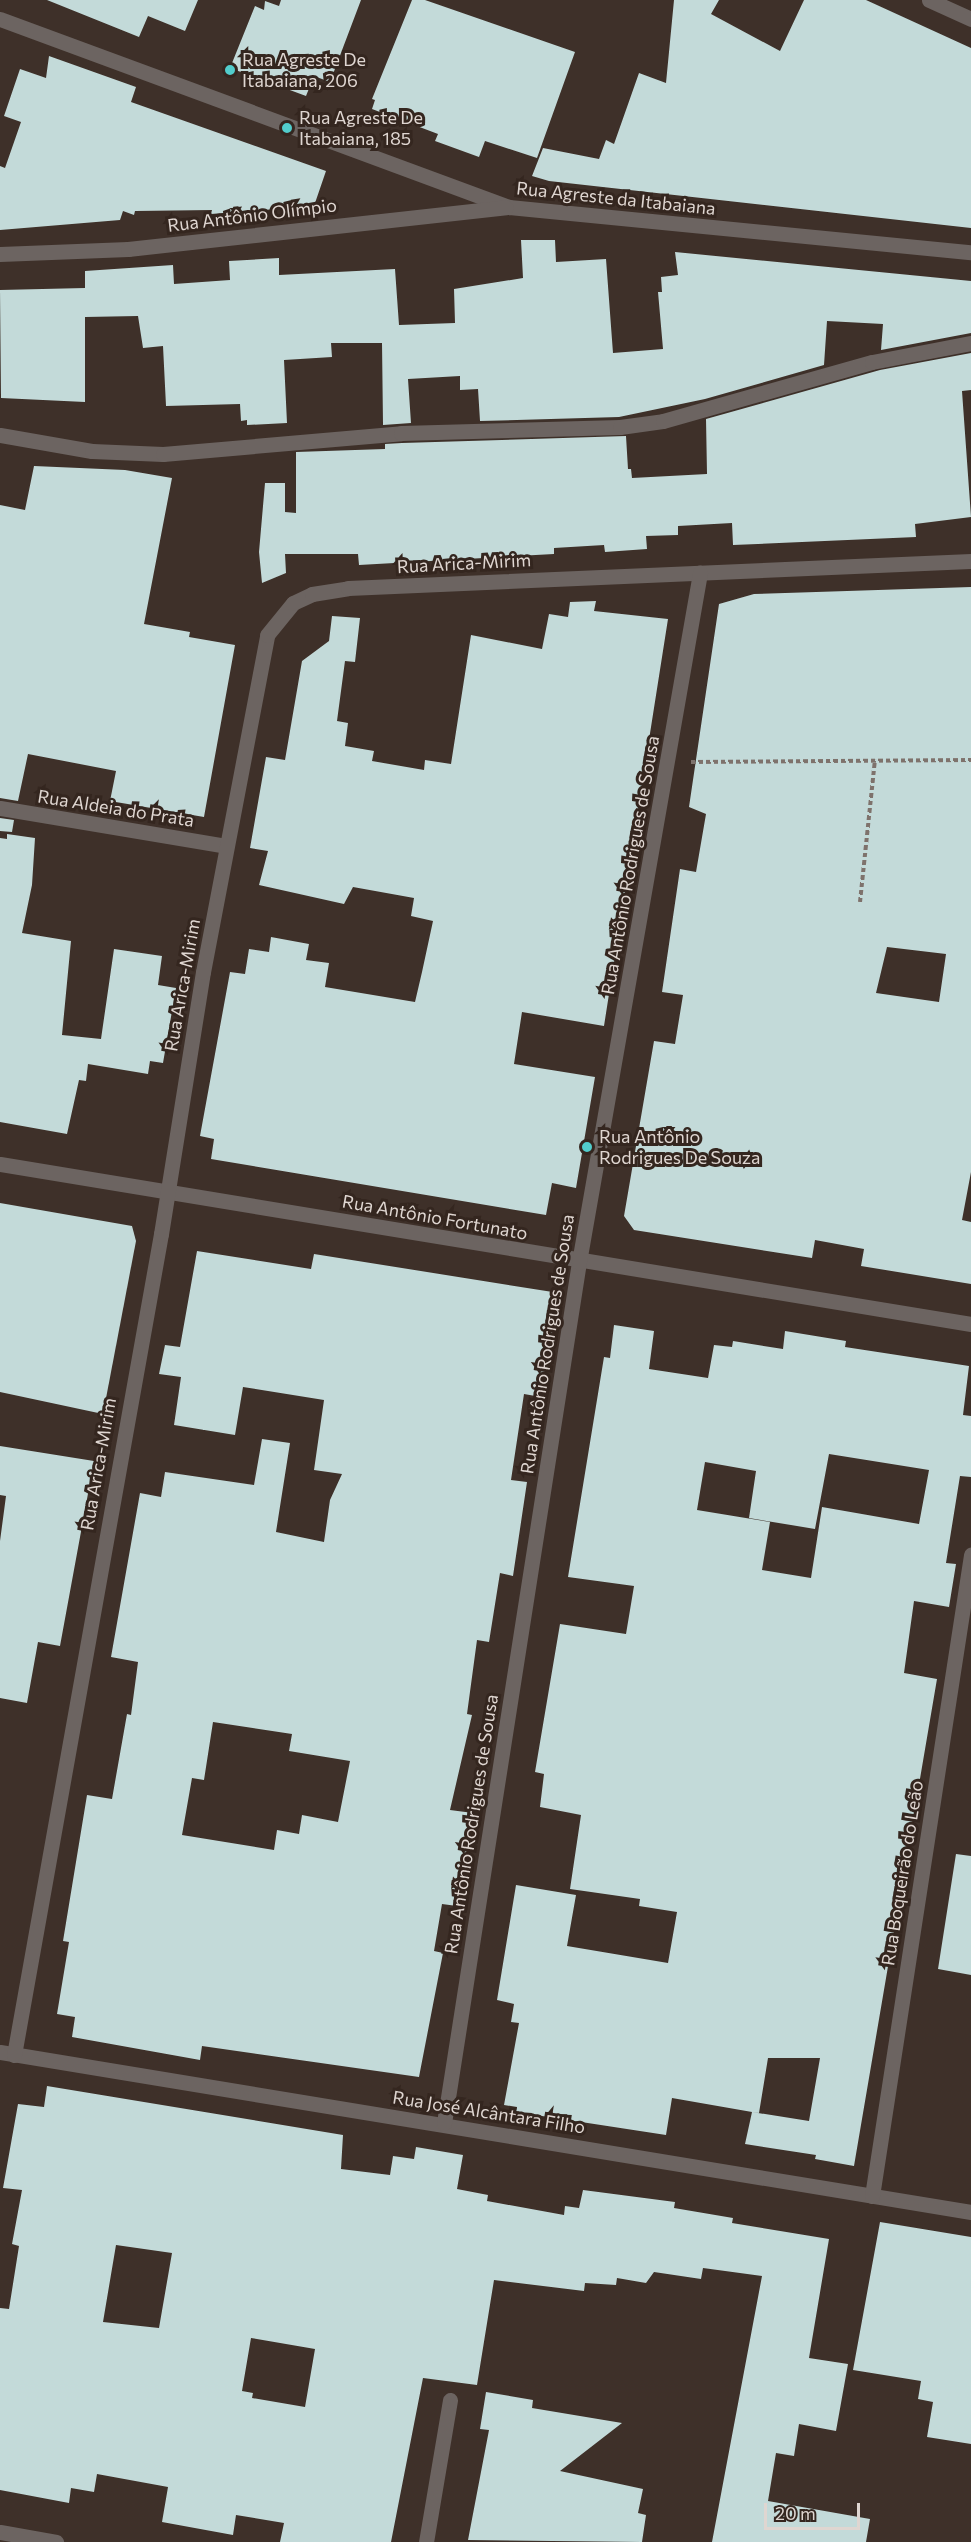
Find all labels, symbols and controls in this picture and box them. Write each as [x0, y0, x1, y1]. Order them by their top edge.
place label: Rua Agreste De Itabaiana, 206 [242, 49, 366, 92]
marker: Rua Agreste De Itabaiana, 206 [223, 63, 237, 77]
place label: Rua Agreste De Itabaiana, 185 [299, 107, 423, 150]
marker: Rua Agreste De Itabaiana, 185 [280, 121, 294, 135]
street label: Rua Agreste da Itabaiana [515, 177, 717, 219]
street label: Rua Antônio Olímpio [166, 194, 338, 236]
street label: Rua Arica-Mirim [396, 549, 532, 577]
street label: Rua Antônio Rodrigues de Sousa [597, 734, 663, 996]
street label: Rua Aldeia do Prata [36, 785, 196, 831]
street label: Rua Arica-Mirim [160, 917, 204, 1053]
place label: Rua Antônio Rodrigues De Souza [599, 1126, 760, 1168]
marker: Rua Antônio Rodrigues De Souza [580, 1140, 594, 1154]
street label: Rua Antônio Fortunato [341, 1190, 529, 1244]
street label: Rua Antônio Rodrigues de Sousa [516, 1213, 578, 1475]
street label: Rua Arica-Mirim [76, 1396, 120, 1532]
street label: Rua Antônio Rodrigues de Sousa [440, 1693, 502, 1955]
street label: Rua Boqueirão do Leão [877, 1779, 927, 1967]
street label: Rua José Alcântara Filho [391, 2086, 587, 2138]
scale bar [767, 2491, 863, 2529]
text: 20 m [775, 2502, 816, 2524]

